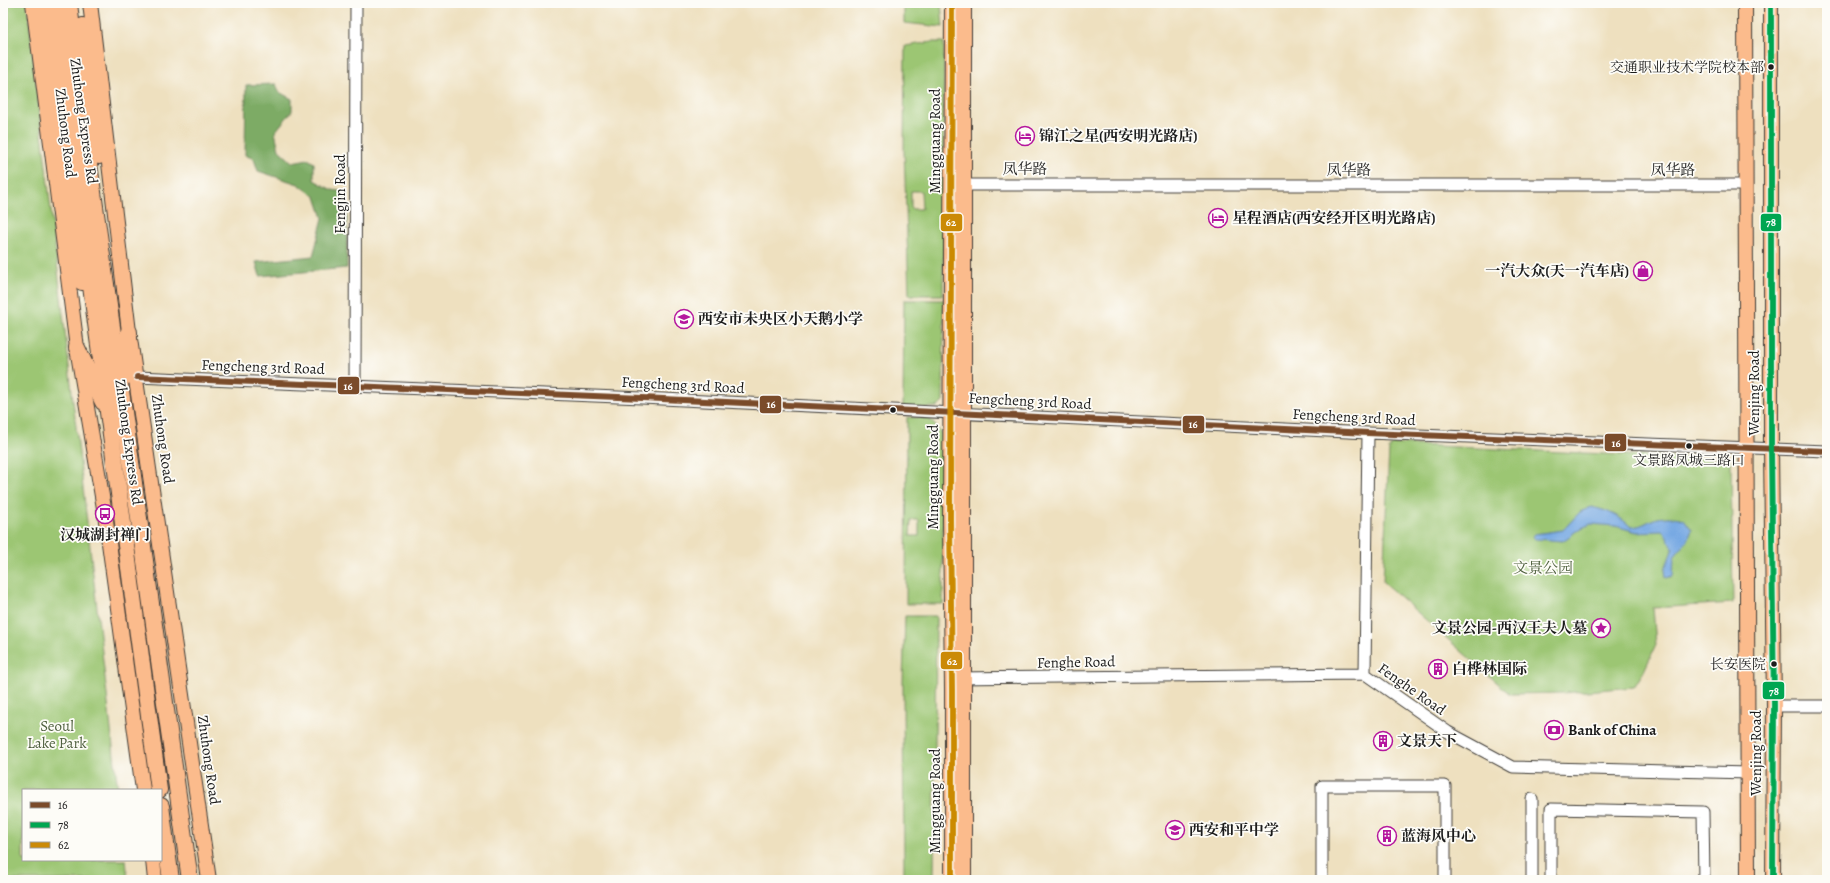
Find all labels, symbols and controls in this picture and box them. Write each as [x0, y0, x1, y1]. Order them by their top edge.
street label: Zhuhong Express Rd [65, 57, 103, 186]
place label: 交通职业技术学院校本部 [1610, 58, 1764, 77]
marker: 交通职业技术学院校本部 [1766, 62, 1776, 72]
street label: Zhuhong Road [51, 87, 82, 180]
street label: Mingguang Road [925, 88, 945, 194]
hotel icon: 锦江之星(西安明光路店) [1014, 125, 1036, 147]
place label: 锦江之星(西安明光路店) [1039, 126, 1198, 146]
street label: Fengjin Road [330, 153, 350, 234]
street label: 凤华路 [1002, 159, 1048, 179]
street label: 凤华路 [1326, 160, 1372, 180]
street label: 凤华路 [1650, 160, 1696, 180]
hotel icon: 星程酒店(西安经开区明光路店) [1207, 207, 1229, 229]
place label: 星程酒店(西安经开区明光路店) [1232, 208, 1436, 228]
line badge: 62 [940, 213, 963, 232]
line badge: 78 [1760, 213, 1782, 232]
text: 62 [946, 215, 957, 230]
text: 78 [1766, 215, 1776, 230]
shop icon: 一汽大众(天一汽车店) [1632, 260, 1654, 282]
place label: 一汽大众(天一汽车店) [1485, 261, 1629, 281]
school or university icon: 西安市未央区小天鹅小学 [673, 308, 695, 330]
place label: 西安市未央区小天鹅小学 [698, 309, 863, 329]
street label: Wenjing Road [1744, 349, 1764, 437]
street label: Fengcheng 3rd Road [201, 355, 326, 379]
street label: Fengcheng 3rd Road [621, 372, 746, 398]
line badge: 16 [337, 376, 360, 395]
street label: Zhuhong Express Rd [110, 378, 148, 507]
text: 16 [343, 379, 353, 394]
street label: Fengcheng 3rd Road [968, 388, 1093, 414]
street label: Zhuhong Road [147, 393, 179, 486]
line badge: 16 [759, 395, 782, 414]
text: 16 [766, 397, 776, 412]
street label: Fengcheng 3rd Road [1292, 404, 1417, 430]
unlabelled marker [888, 405, 898, 415]
line badge: 16 [1182, 415, 1205, 434]
text: 16 [1188, 417, 1198, 432]
street label: Mingguang Road [923, 424, 943, 530]
line badge: 16 [1604, 433, 1627, 452]
text: 16 [1611, 436, 1621, 451]
marker: 文景路凤城三路口 [1684, 441, 1694, 451]
place label: 文景路凤城三路口 [1633, 451, 1745, 470]
bus stop icon: 汉城湖封禅门 [94, 503, 116, 525]
place label: 汉城湖封禅门 [60, 525, 150, 545]
park label: 文景公园 [1513, 558, 1573, 578]
place icon: 文景公园-西汉王夫人墓 [1590, 617, 1612, 639]
place label: 文景公园-西汉王夫人墓 [1432, 618, 1587, 638]
line badge: 62 [940, 651, 963, 670]
street label: Fenghe Road [1037, 651, 1116, 673]
text: 62 [947, 654, 958, 669]
place label: 长安医院 [1710, 655, 1766, 674]
street label: Fenghe Road [1374, 658, 1451, 720]
building icon: 白桦林国际 [1427, 658, 1449, 680]
place label: 白桦林国际 [1452, 659, 1527, 679]
marker: 长安医院 [1769, 659, 1779, 669]
line badge: 78 [1762, 681, 1785, 700]
text: 78 [1769, 684, 1779, 699]
street label: Wenjing Road [1746, 709, 1766, 797]
street label: Zhuhong Road [193, 714, 225, 807]
park label: Seoul Lake Park [27, 716, 87, 753]
bank icon: Bank of China [1543, 719, 1565, 741]
place label: Bank of China [1568, 720, 1657, 740]
building icon: 文景天下 [1372, 730, 1394, 752]
place label: 文景天下 [1397, 731, 1457, 751]
street label: Mingguang Road [925, 748, 945, 854]
legend [22, 789, 162, 861]
text: 16 [58, 797, 68, 813]
text: 78 [58, 817, 69, 833]
school or university icon: 西安和平中学 [1164, 819, 1186, 841]
place label: 西安和平中学 [1189, 820, 1279, 840]
building icon: 蓝海风中心 [1376, 825, 1398, 847]
place label: 蓝海风中心 [1401, 826, 1476, 846]
text: 62 [58, 837, 70, 853]

